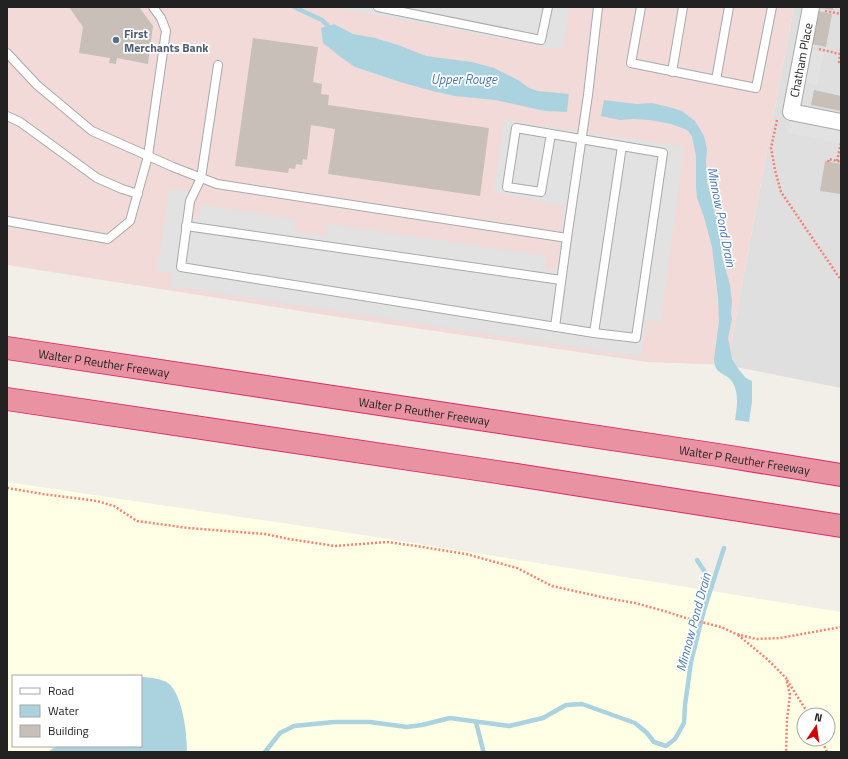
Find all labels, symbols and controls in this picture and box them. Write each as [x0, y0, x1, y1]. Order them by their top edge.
street label: Chatham Place [784, 21, 818, 99]
place label: First Merchants Bank [124, 24, 209, 57]
marker: First Merchants Bank [111, 35, 121, 45]
water label: Upper Rouge [431, 69, 498, 89]
water label: Minnow Pond Drain [703, 165, 742, 269]
street label: Walter P Reuther Freeway [37, 343, 171, 382]
street label: Walter P Reuther Freeway [357, 392, 491, 430]
street label: Walter P Reuther Freeway [678, 440, 812, 479]
water label: Minnow Pond Drain [670, 570, 716, 674]
legend [12, 675, 142, 747]
text: Road [48, 681, 74, 700]
text: Water [48, 701, 79, 720]
north arrow [796, 707, 836, 747]
text: N [813, 709, 824, 726]
text: Building [48, 721, 89, 740]

